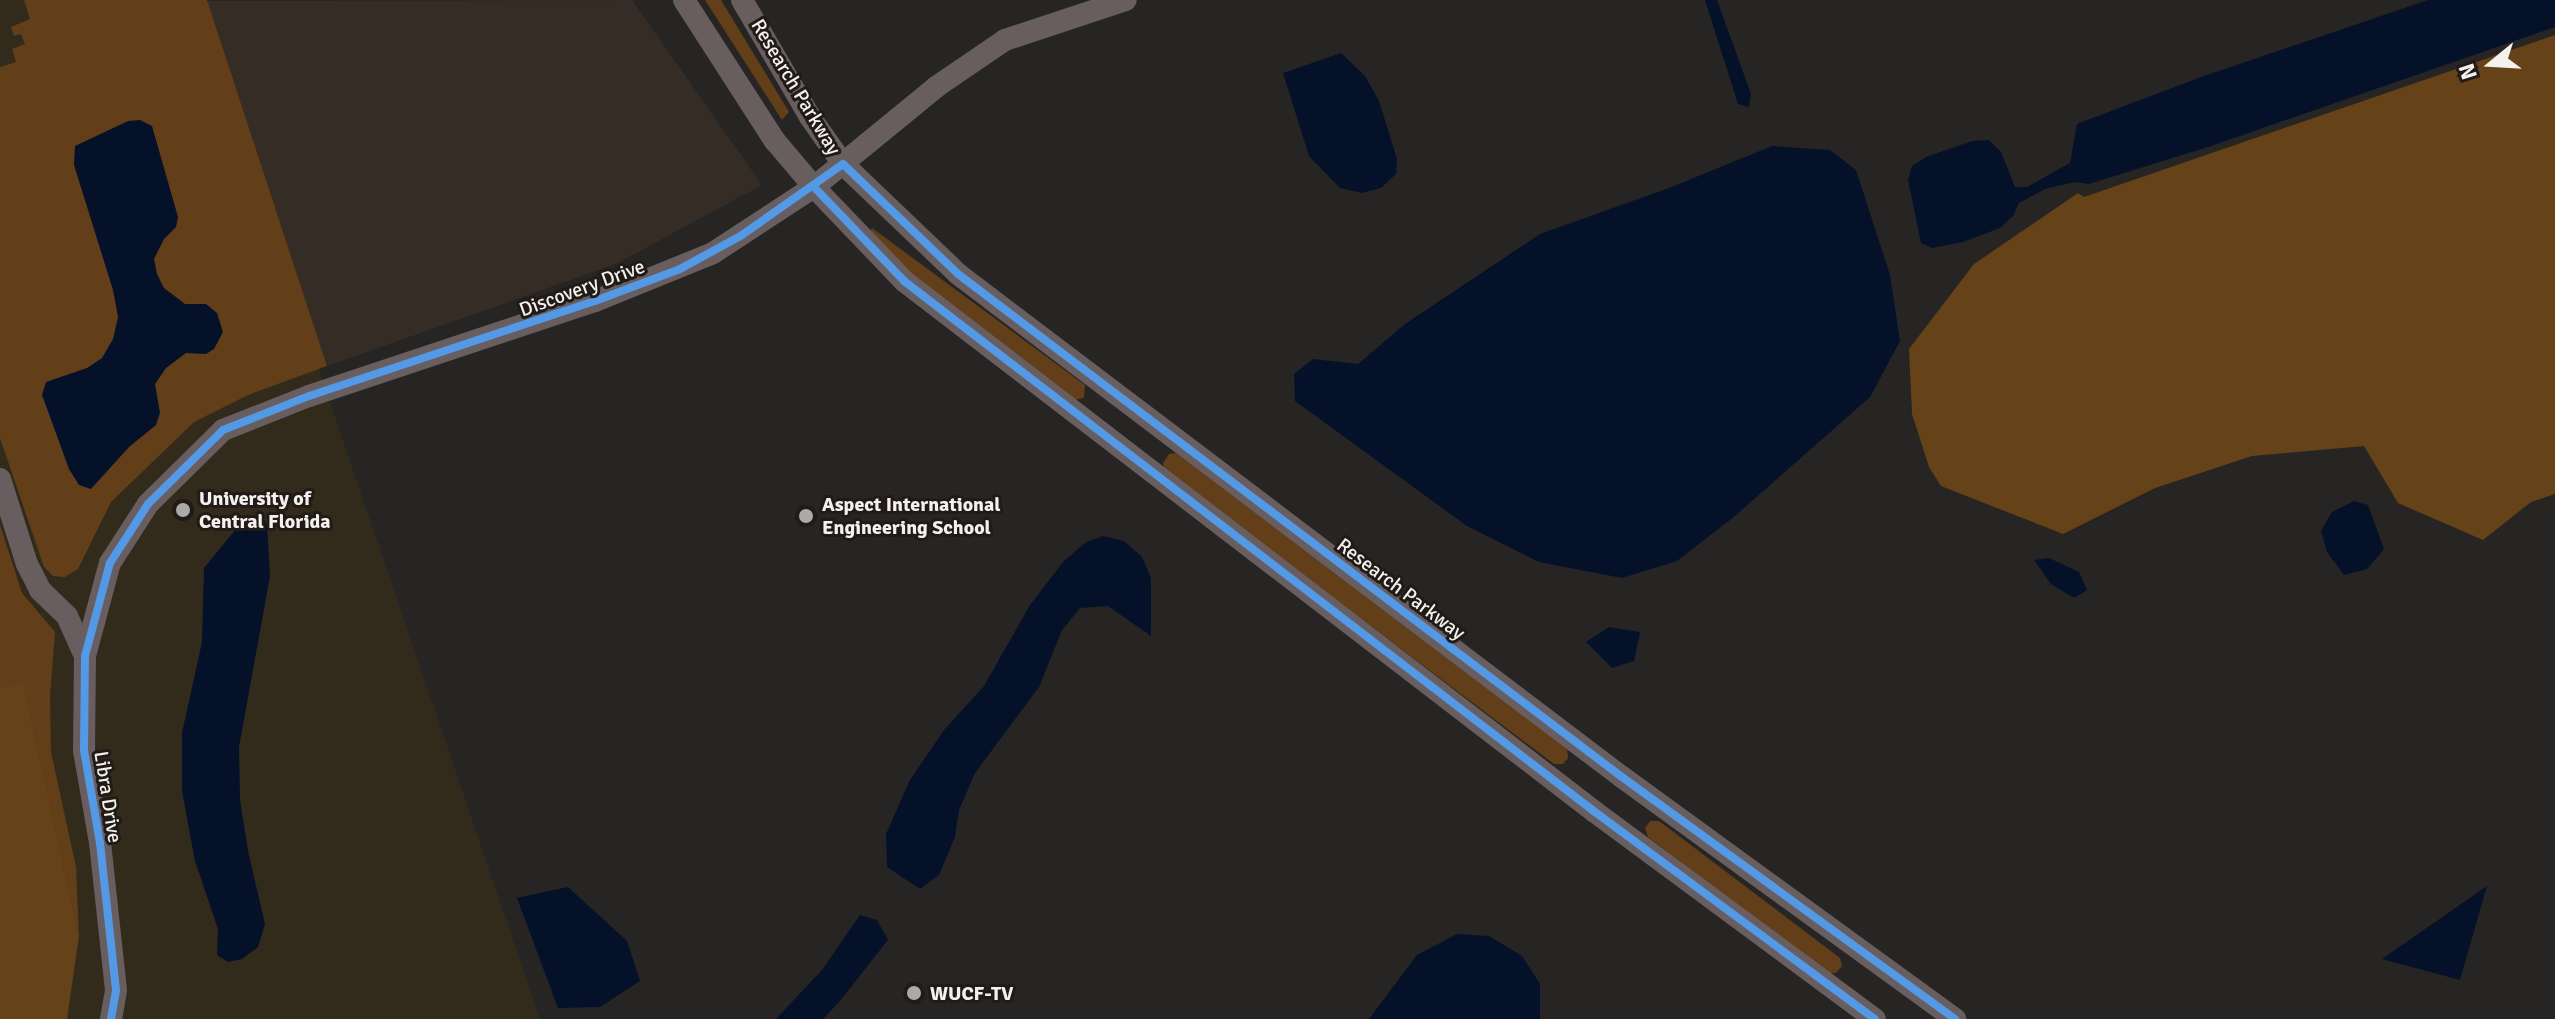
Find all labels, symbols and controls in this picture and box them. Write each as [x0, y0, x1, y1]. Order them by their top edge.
street label: Research Parkway [746, 15, 846, 159]
north arrow [2451, 24, 2531, 104]
text: N [2452, 60, 2483, 83]
street label: Discovery Drive [516, 254, 648, 322]
place label: University of Central Florida [199, 486, 331, 533]
place label: Aspect International Engineering School [822, 492, 1001, 539]
marker: University of Central Florida [174, 501, 192, 519]
marker: Aspect International Engineering School [797, 507, 815, 525]
street label: Research Parkway [1332, 533, 1470, 645]
street label: Libra Drive [89, 749, 127, 845]
place label: WUCF-TV [930, 981, 1013, 1005]
marker: WUCF-TV [905, 984, 923, 1002]

